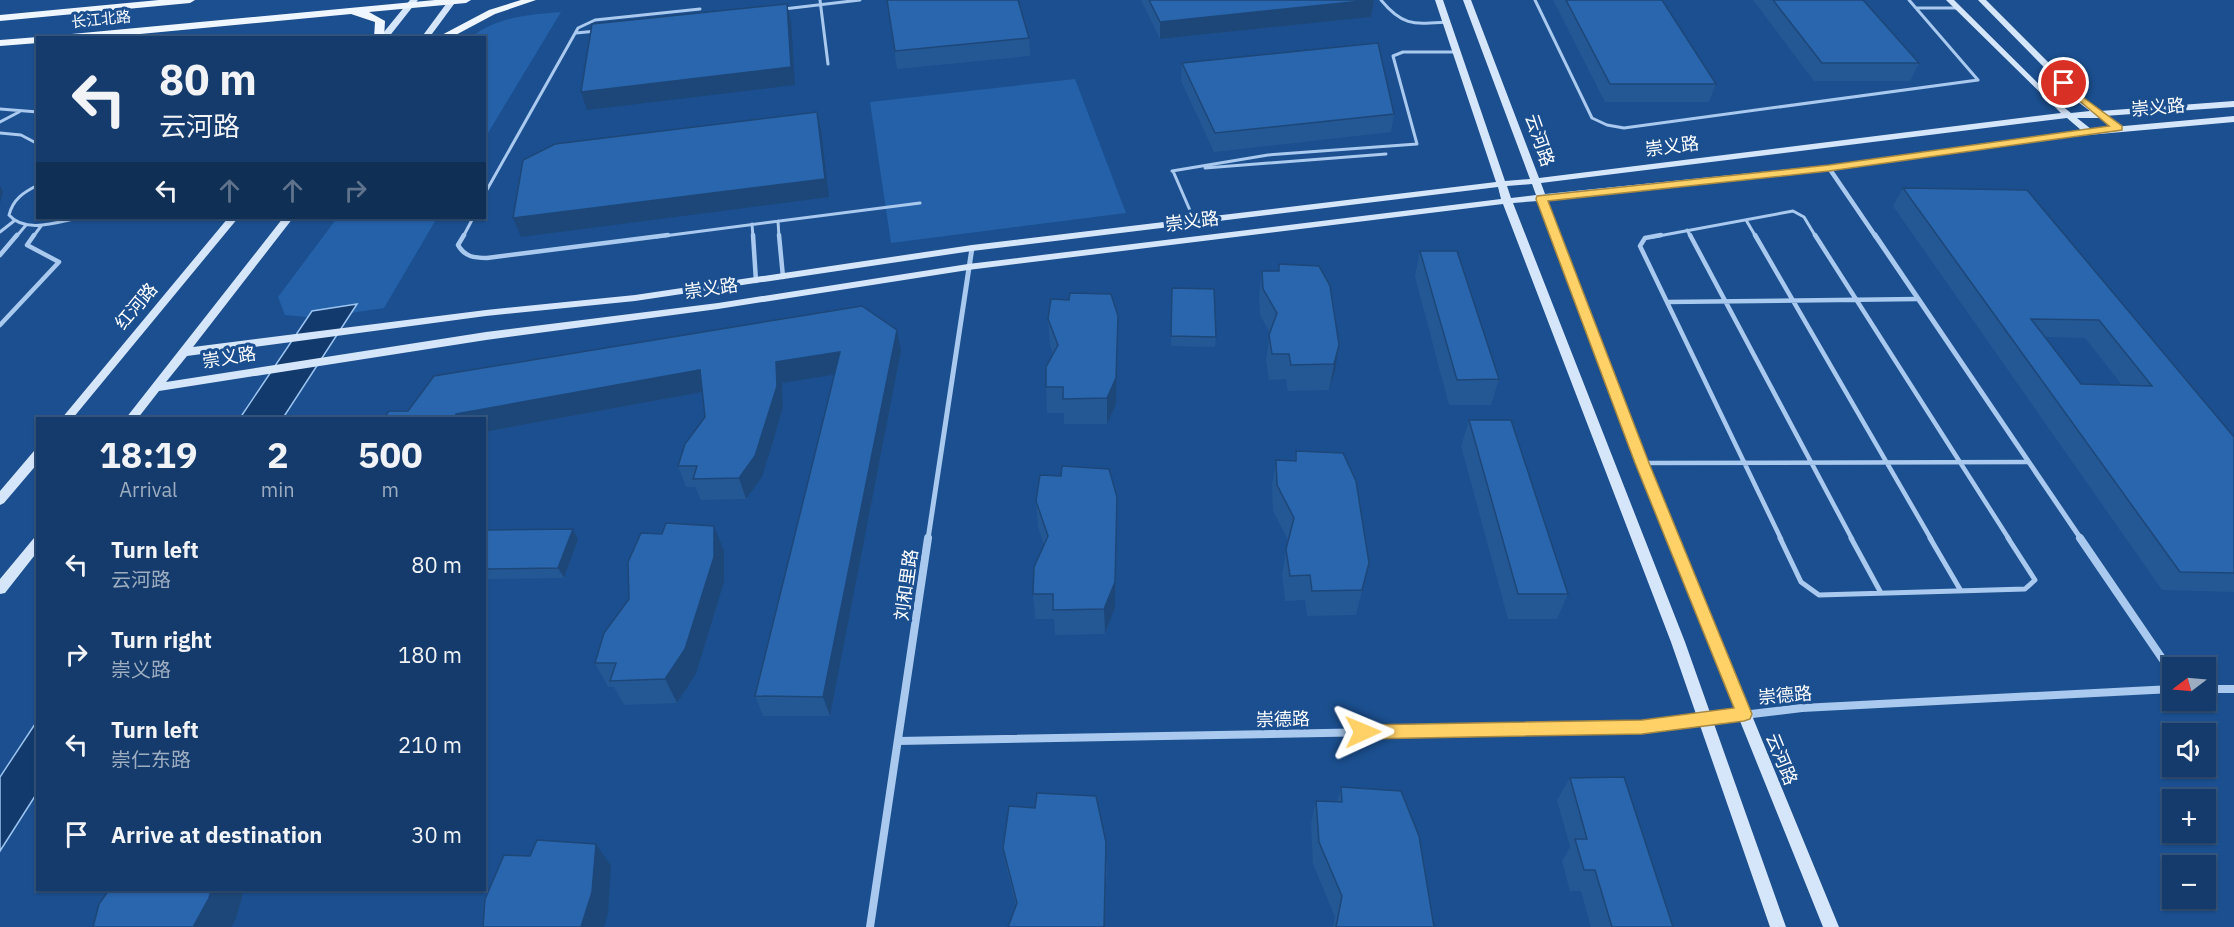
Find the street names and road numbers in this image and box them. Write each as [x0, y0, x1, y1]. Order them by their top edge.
street label: 长江北路 [70, 6, 132, 32]
street label: 崇义路 [2130, 93, 2186, 121]
street label: 云河路 [1520, 111, 1560, 169]
street label: 崇义路 [1644, 131, 1700, 161]
street label: 崇义路 [1164, 206, 1220, 236]
street label: 崇义路 [683, 273, 739, 303]
street label: 红河路 [110, 278, 162, 334]
street label: 崇义路 [201, 341, 257, 373]
street label: 刘和里路 [890, 548, 922, 622]
street label: 崇德路 [1757, 681, 1813, 709]
street label: 崇德路 [1256, 707, 1310, 731]
street label: 云河路 [1761, 730, 1803, 788]

